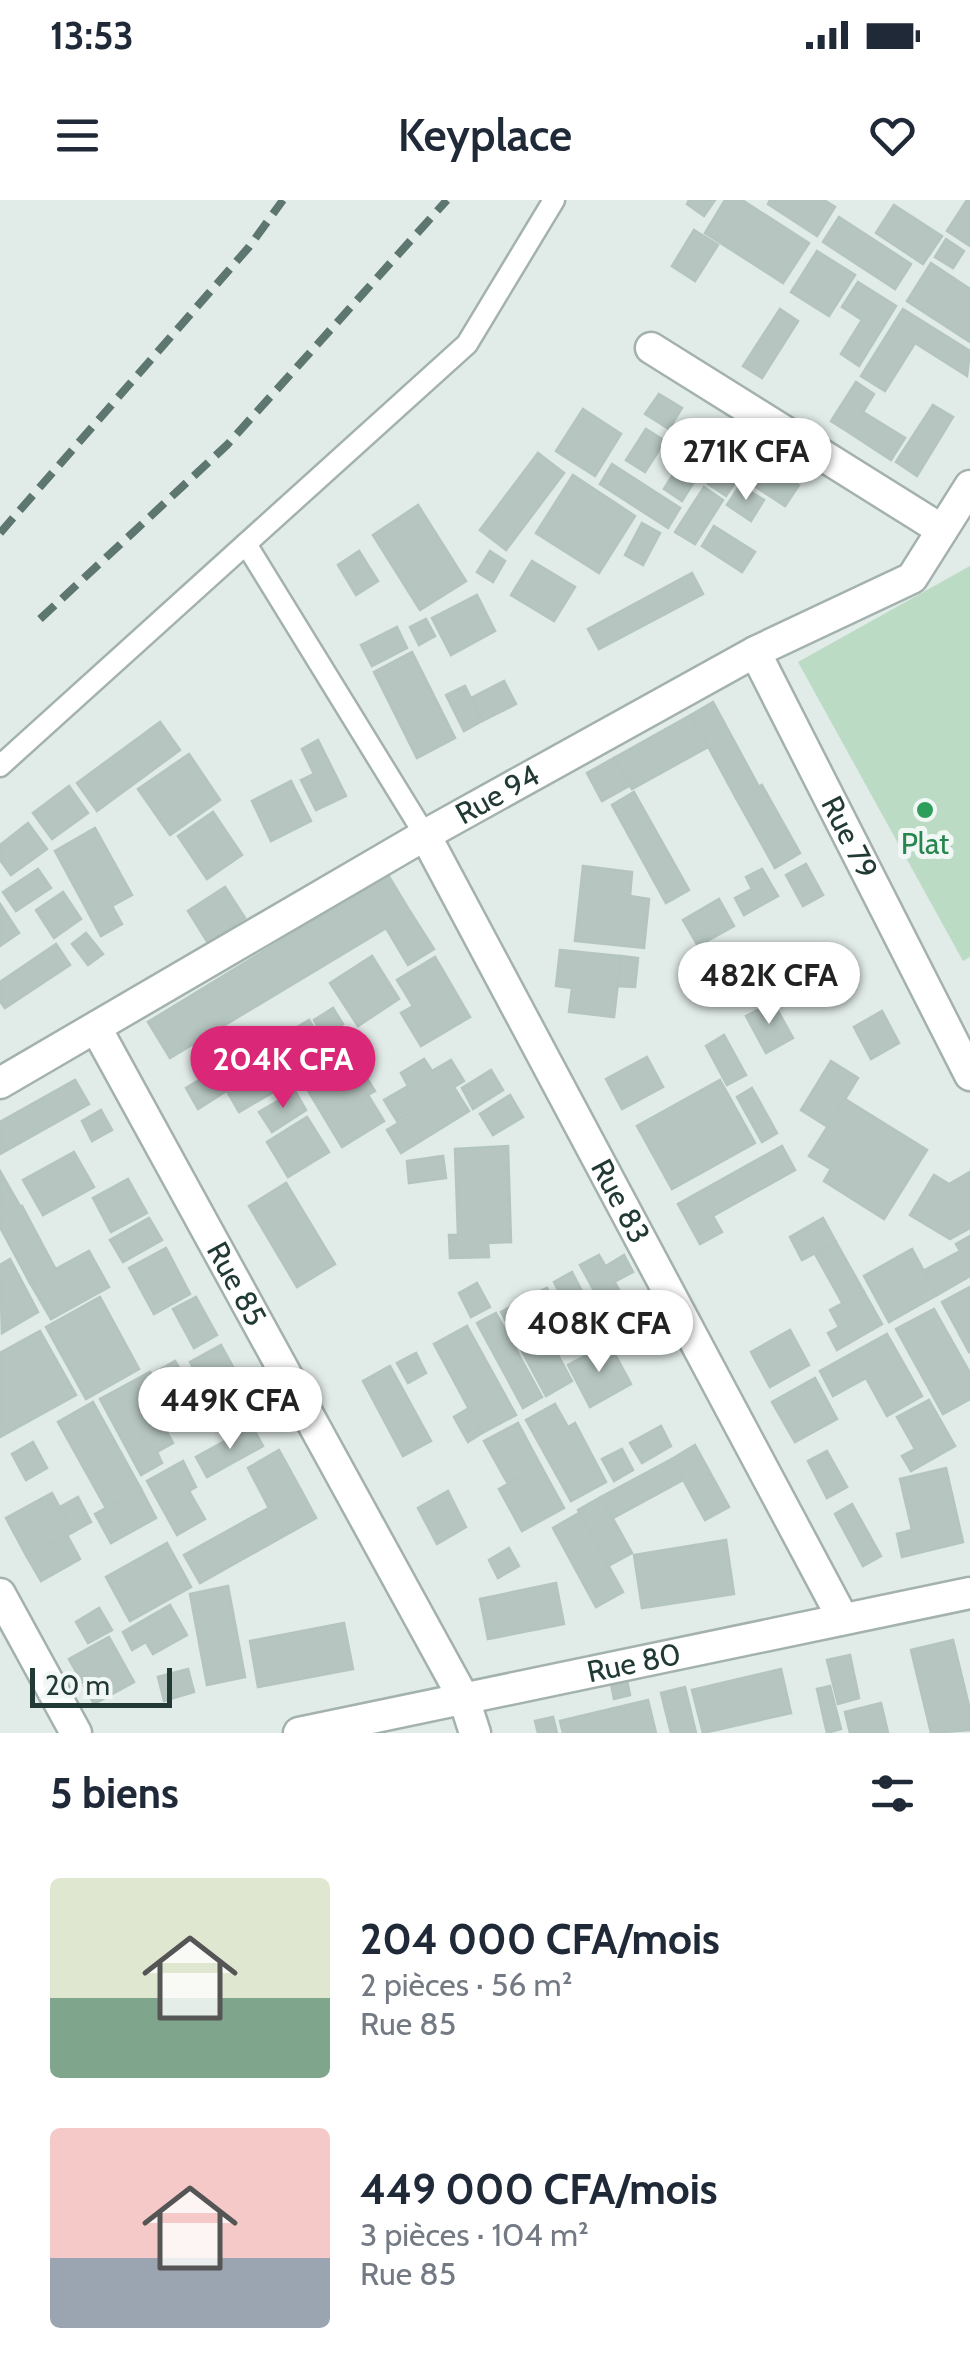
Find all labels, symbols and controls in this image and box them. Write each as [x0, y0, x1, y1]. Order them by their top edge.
text: 13:53 [50, 12, 134, 59]
icon: menu [50, 108, 105, 163]
text: Keyplace [398, 108, 572, 162]
icon: heart [865, 108, 920, 163]
pin: 271K CFA [643, 418, 849, 503]
text: 271K CFA [683, 431, 809, 470]
street label: Rue 94 [449, 756, 546, 832]
street label: Rue 79 [813, 790, 886, 885]
marker: Plat [914, 799, 936, 821]
place label: Plat [901, 825, 949, 862]
pin: 482K CFA [666, 942, 872, 1027]
text: 482K CFA [700, 955, 838, 994]
pin: 204K CFA [180, 1026, 386, 1111]
text: 204K CFA [212, 1039, 354, 1078]
street label: Rue 83 [583, 1153, 658, 1249]
street label: Rue 85 [199, 1235, 275, 1332]
pin: 408K CFA [496, 1290, 702, 1375]
text: 408K CFA [527, 1303, 671, 1342]
pin: 449K CFA [127, 1367, 333, 1452]
text: 449K CFA [160, 1380, 300, 1419]
street label: Rue 80 [584, 1635, 684, 1690]
scale bar [30, 1663, 172, 1708]
text: 20 m [45, 1668, 110, 1702]
icon: filters [865, 1766, 920, 1821]
text: 5 biens [50, 1767, 179, 1819]
text: 204 000 CFA/mois [360, 1913, 720, 1965]
icon: home [130, 1918, 250, 2038]
text: 2 pièces · 56 m² [360, 1965, 572, 2004]
text: Rue 85 [360, 2004, 456, 2043]
text: 449 000 CFA/mois [360, 2163, 718, 2215]
icon: home [130, 2168, 250, 2288]
text: 3 pièces · 104 m² [360, 2215, 589, 2254]
text: Rue 85 [360, 2254, 456, 2293]

